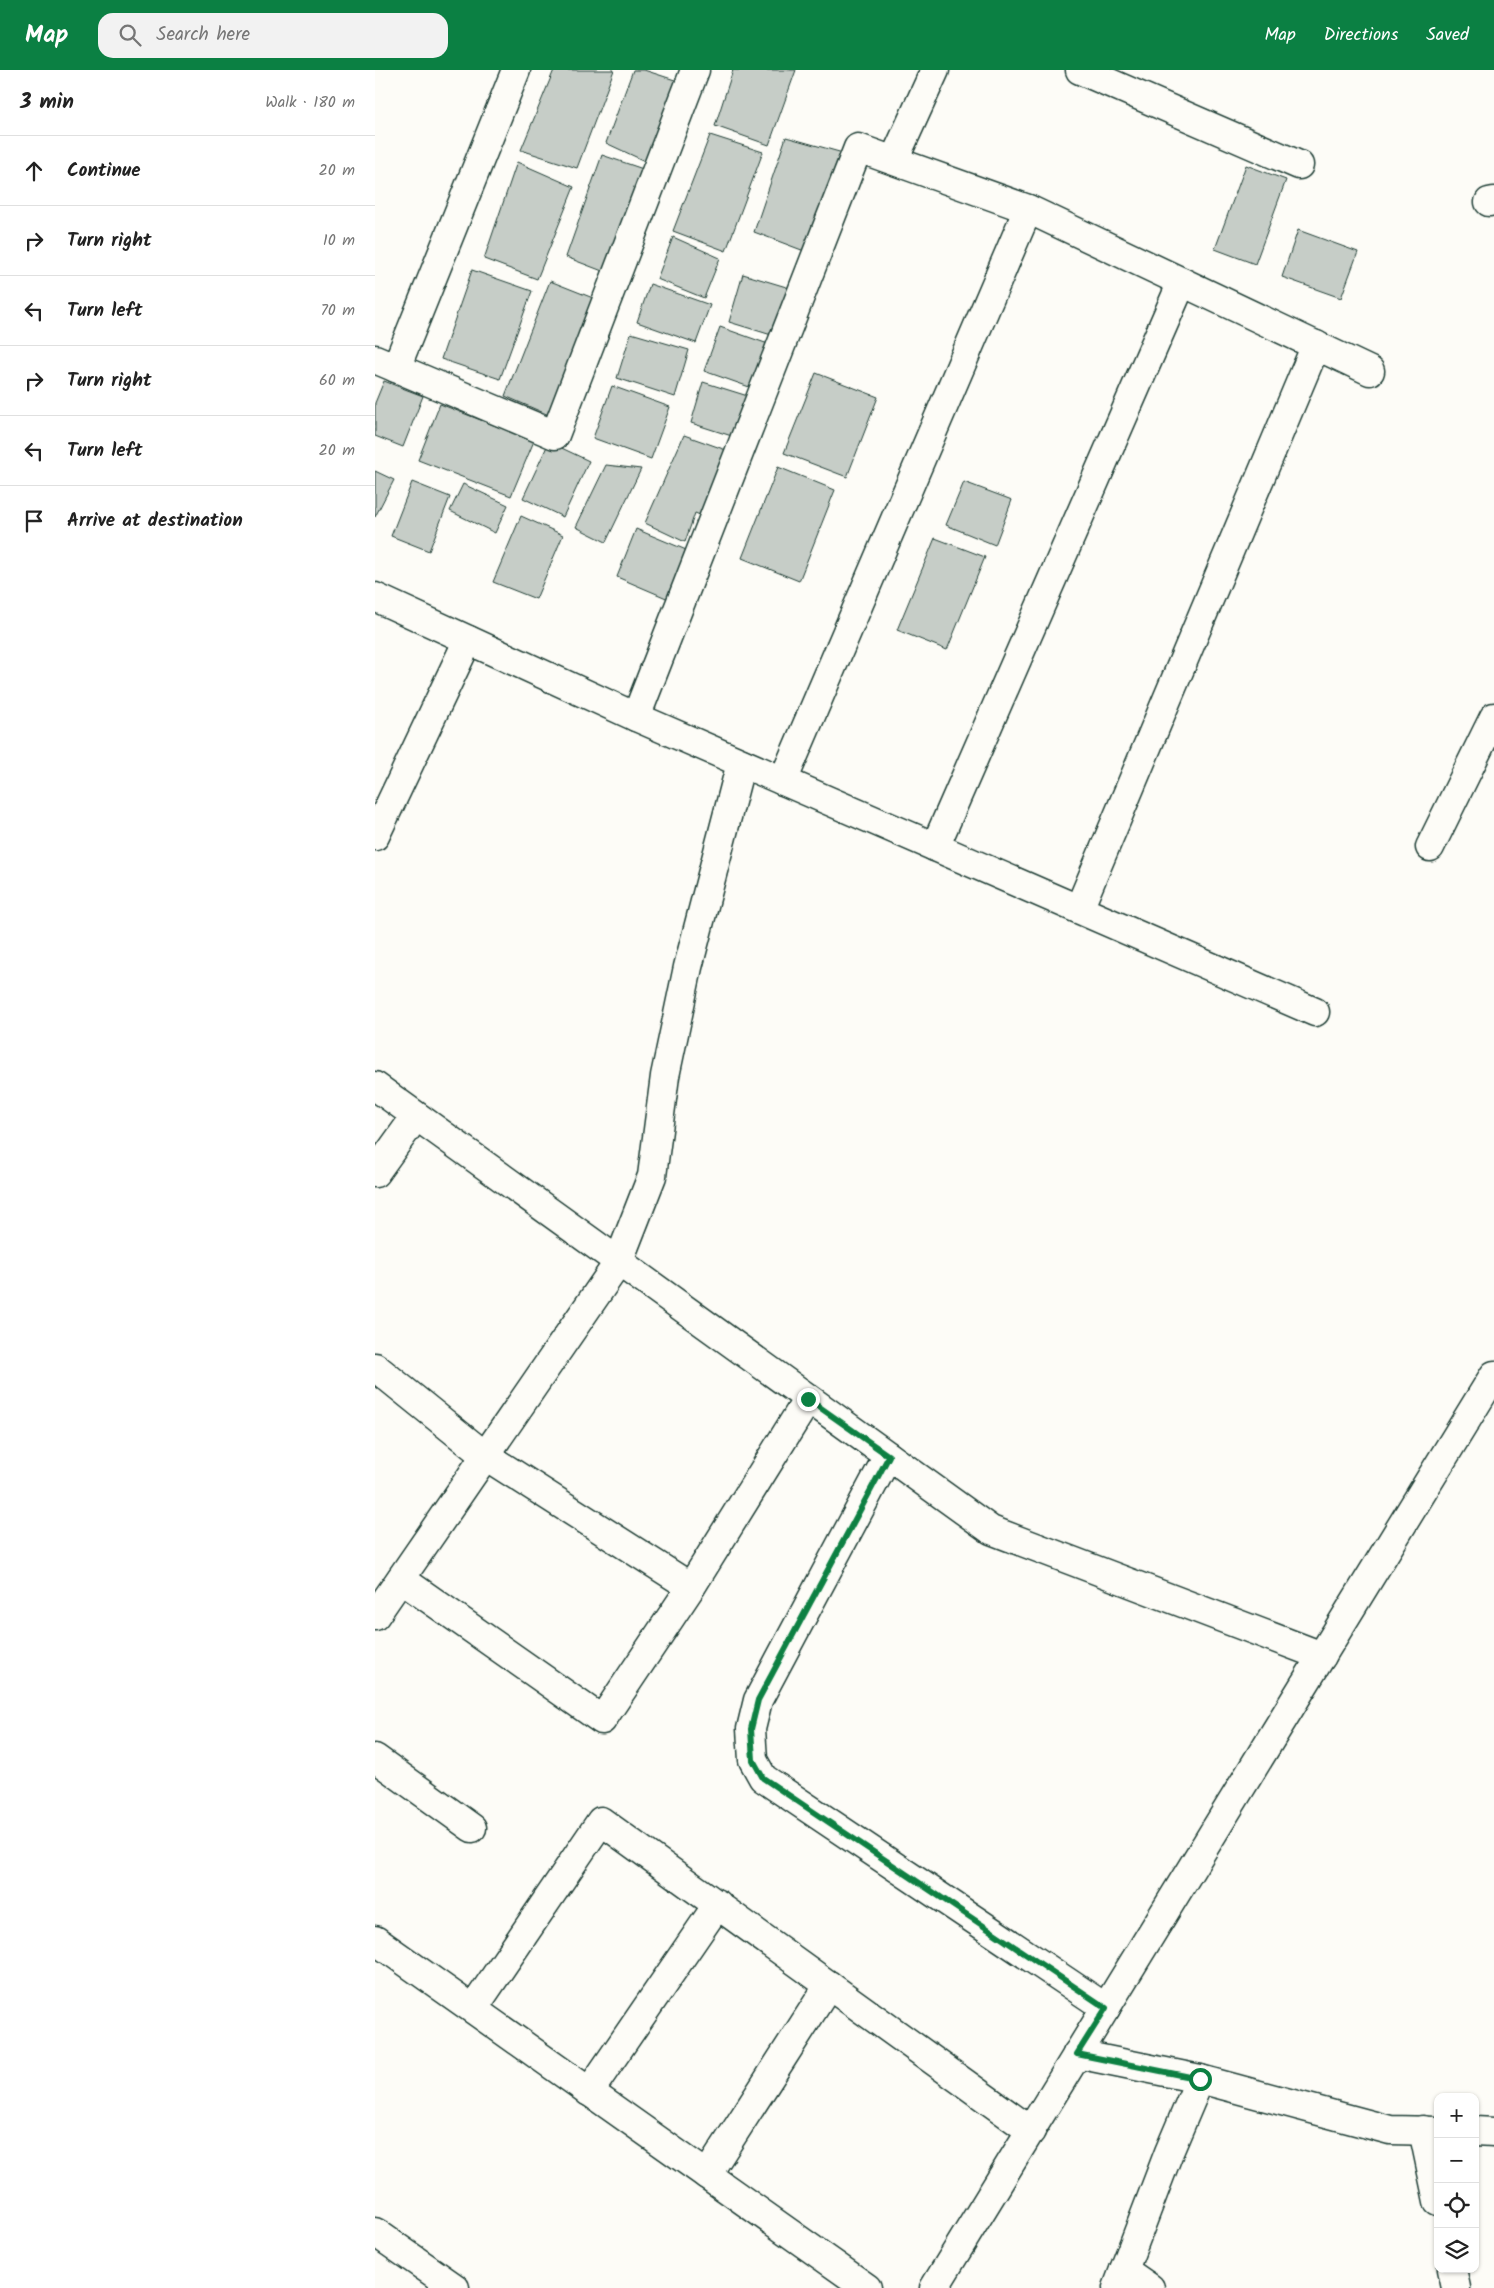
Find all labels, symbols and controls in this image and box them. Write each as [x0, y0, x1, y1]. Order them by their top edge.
search box [98, 13, 448, 58]
text: Map [25, 16, 68, 55]
text: Search here [156, 20, 250, 50]
icon: search [116, 21, 144, 49]
text: Map [1264, 21, 1296, 50]
text: Directions [1324, 21, 1398, 50]
text: Saved [1426, 21, 1469, 50]
text: 3 min [20, 86, 74, 119]
text: Walk · 180 m [265, 90, 355, 115]
text: Continue [67, 156, 140, 186]
icon: ahead [20, 157, 48, 185]
text: 20 m [319, 158, 355, 183]
text: Turn right [67, 226, 152, 256]
icon: right [20, 227, 48, 255]
text: 10 m [323, 228, 355, 253]
text: Turn left [67, 296, 142, 326]
icon: left [20, 297, 48, 325]
text: 70 m [320, 298, 355, 323]
text: Turn right [67, 366, 152, 396]
icon: right [20, 367, 48, 395]
text: 60 m [319, 368, 355, 393]
text: Turn left [67, 436, 142, 466]
icon: left [20, 437, 48, 465]
text: 20 m [319, 438, 355, 463]
text: Arrive at destination [67, 506, 243, 536]
icon: arrive [20, 507, 48, 535]
route end [797, 1388, 820, 1411]
route start [1189, 2068, 1212, 2091]
map controls [1434, 2093, 1479, 2273]
button: + [1434, 2093, 1479, 2138]
button: − [1434, 2138, 1479, 2183]
button: locate [1434, 2183, 1479, 2228]
button: layers [1434, 2228, 1479, 2273]

